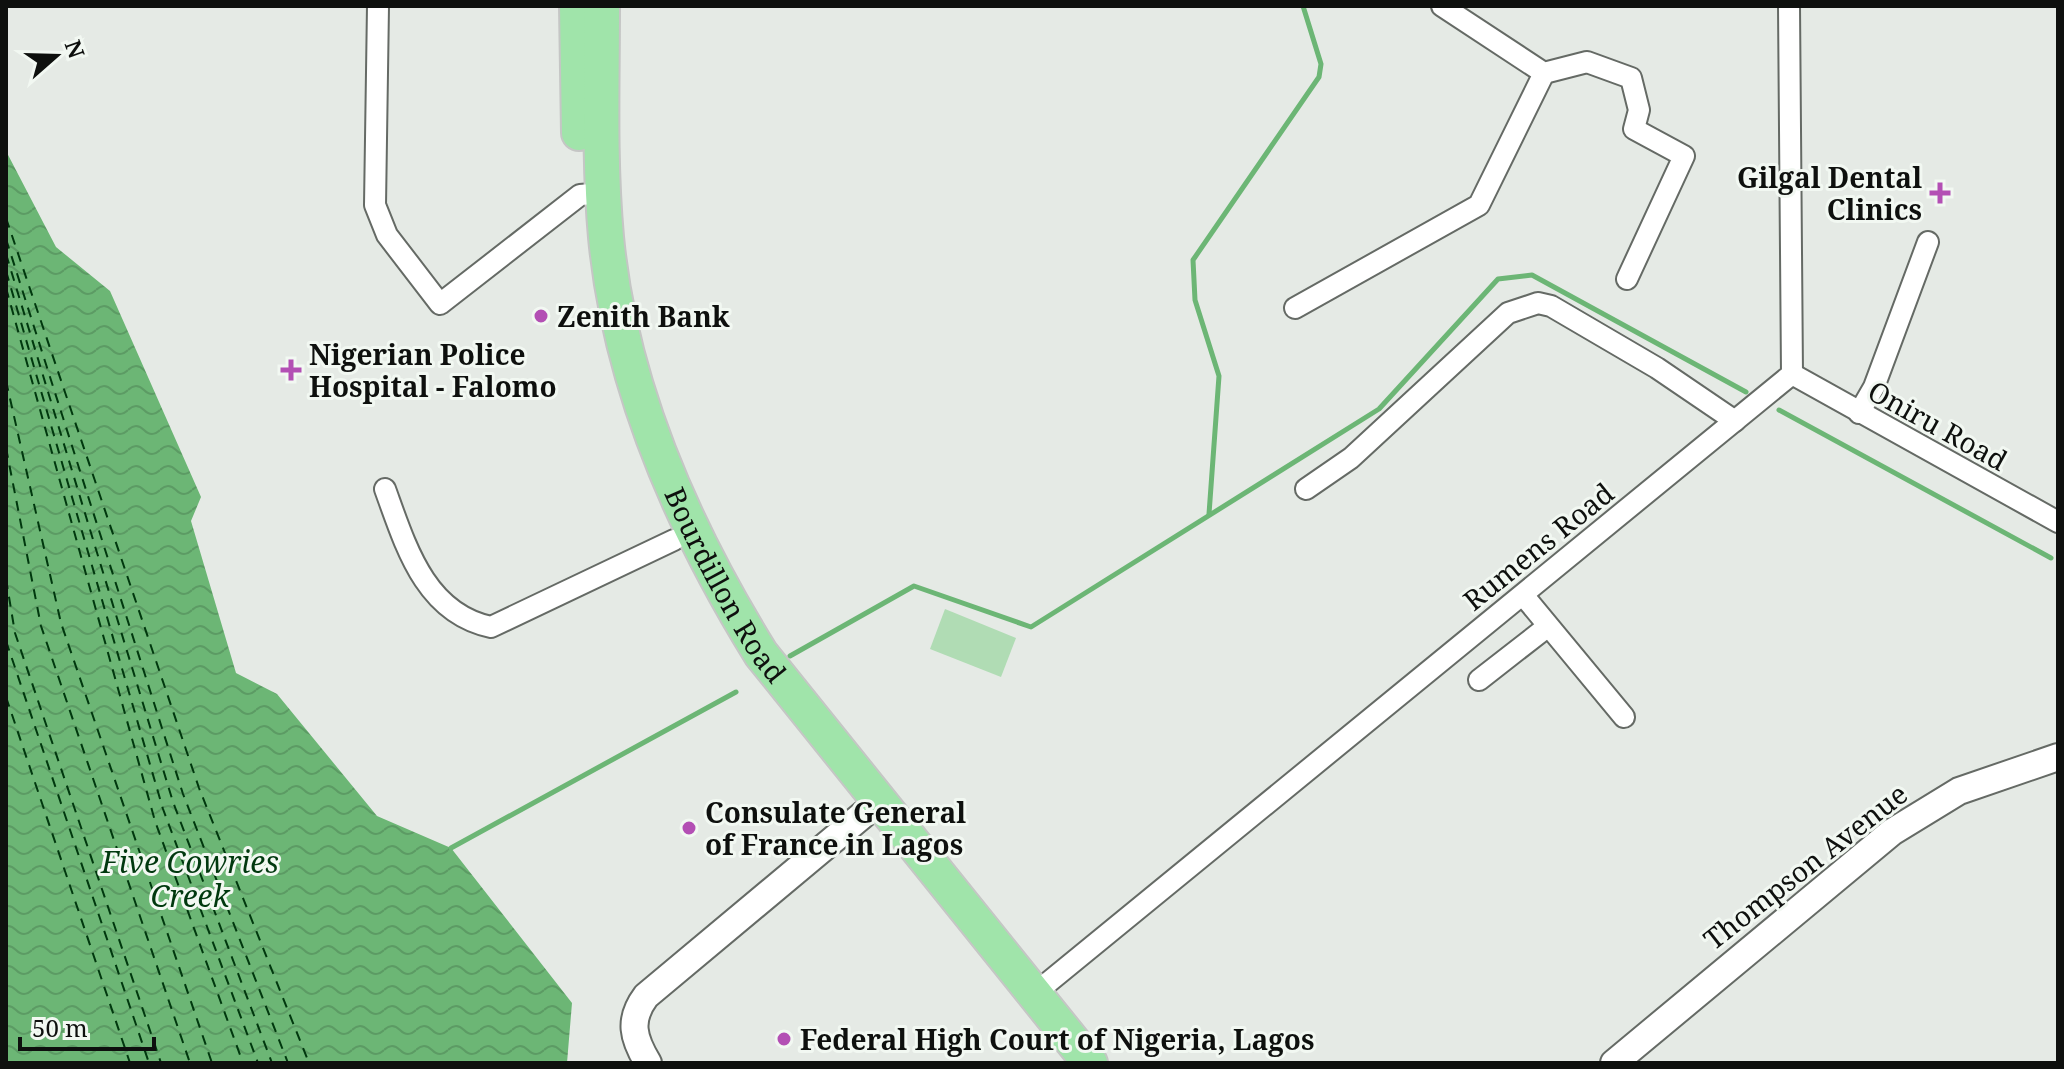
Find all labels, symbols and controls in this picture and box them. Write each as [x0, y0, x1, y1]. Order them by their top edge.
north arrow [16, 16, 96, 96]
text: N [59, 36, 93, 62]
place label: Gilgal Dental Clinics [1737, 158, 1922, 228]
marker: Gilgal Dental Clinics [1929, 182, 1951, 204]
place label: Zenith Bank [557, 297, 730, 335]
marker: Zenith Bank [532, 307, 550, 325]
place label: Nigerian Police Hospital - Falomo [309, 335, 557, 405]
marker: Nigerian Police Hospital - Falomo [280, 359, 302, 381]
street label: Oniru Road [1862, 371, 2014, 479]
street label: Rumens Road [1455, 474, 1621, 618]
street label: Bourdillon Road [656, 481, 795, 690]
street label: Thompson Avenue [1695, 774, 1915, 958]
place label: Consulate General of France in Lagos [705, 793, 966, 863]
marker: Consulate General of France in Lagos [680, 819, 698, 837]
water label: Five Cowries Creek [100, 841, 279, 916]
scale bar [20, 1001, 154, 1051]
text: 50 m [32, 1011, 88, 1044]
place label: Federal High Court of Nigeria, Lagos [800, 1020, 1315, 1058]
marker: Federal High Court of Nigeria, Lagos [775, 1030, 793, 1048]

